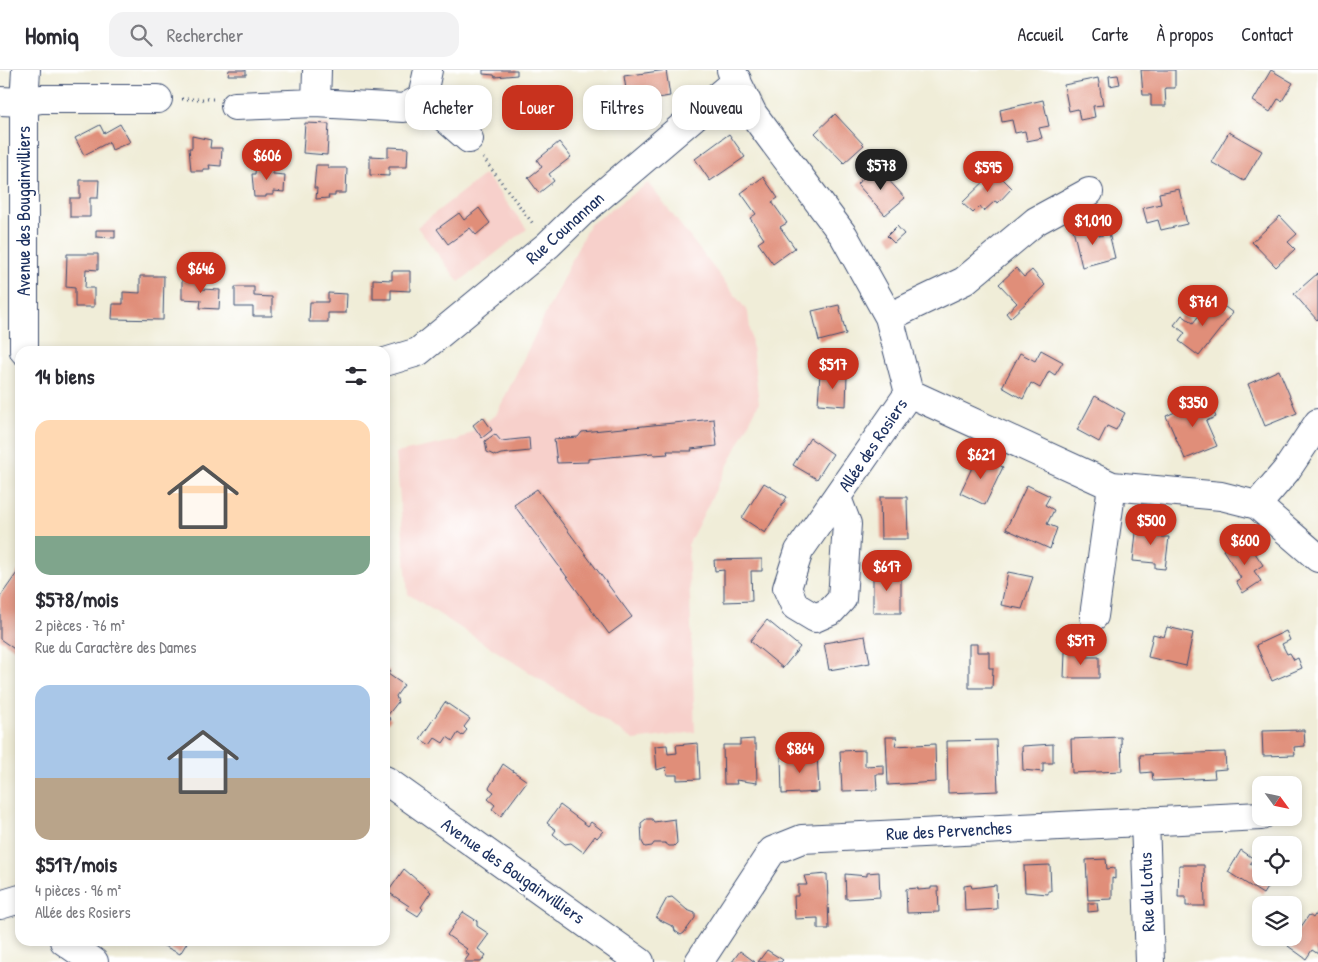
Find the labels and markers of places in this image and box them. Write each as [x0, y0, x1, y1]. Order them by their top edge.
pin: $606 [237, 138, 297, 181]
pin: $578 [851, 148, 911, 191]
pin: $595 [958, 150, 1018, 193]
pin: $1,010 [1052, 204, 1134, 246]
pin: $646 [171, 252, 231, 294]
pin: $761 [1173, 284, 1233, 327]
pin: $517 [803, 348, 863, 390]
pin: $350 [1163, 386, 1223, 428]
pin: $621 [951, 438, 1011, 480]
pin: $500 [1121, 504, 1181, 546]
pin: $600 [1215, 524, 1275, 566]
pin: $617 [857, 550, 917, 592]
pin: $517 [1051, 624, 1111, 666]
pin: $864 [770, 732, 830, 774]

